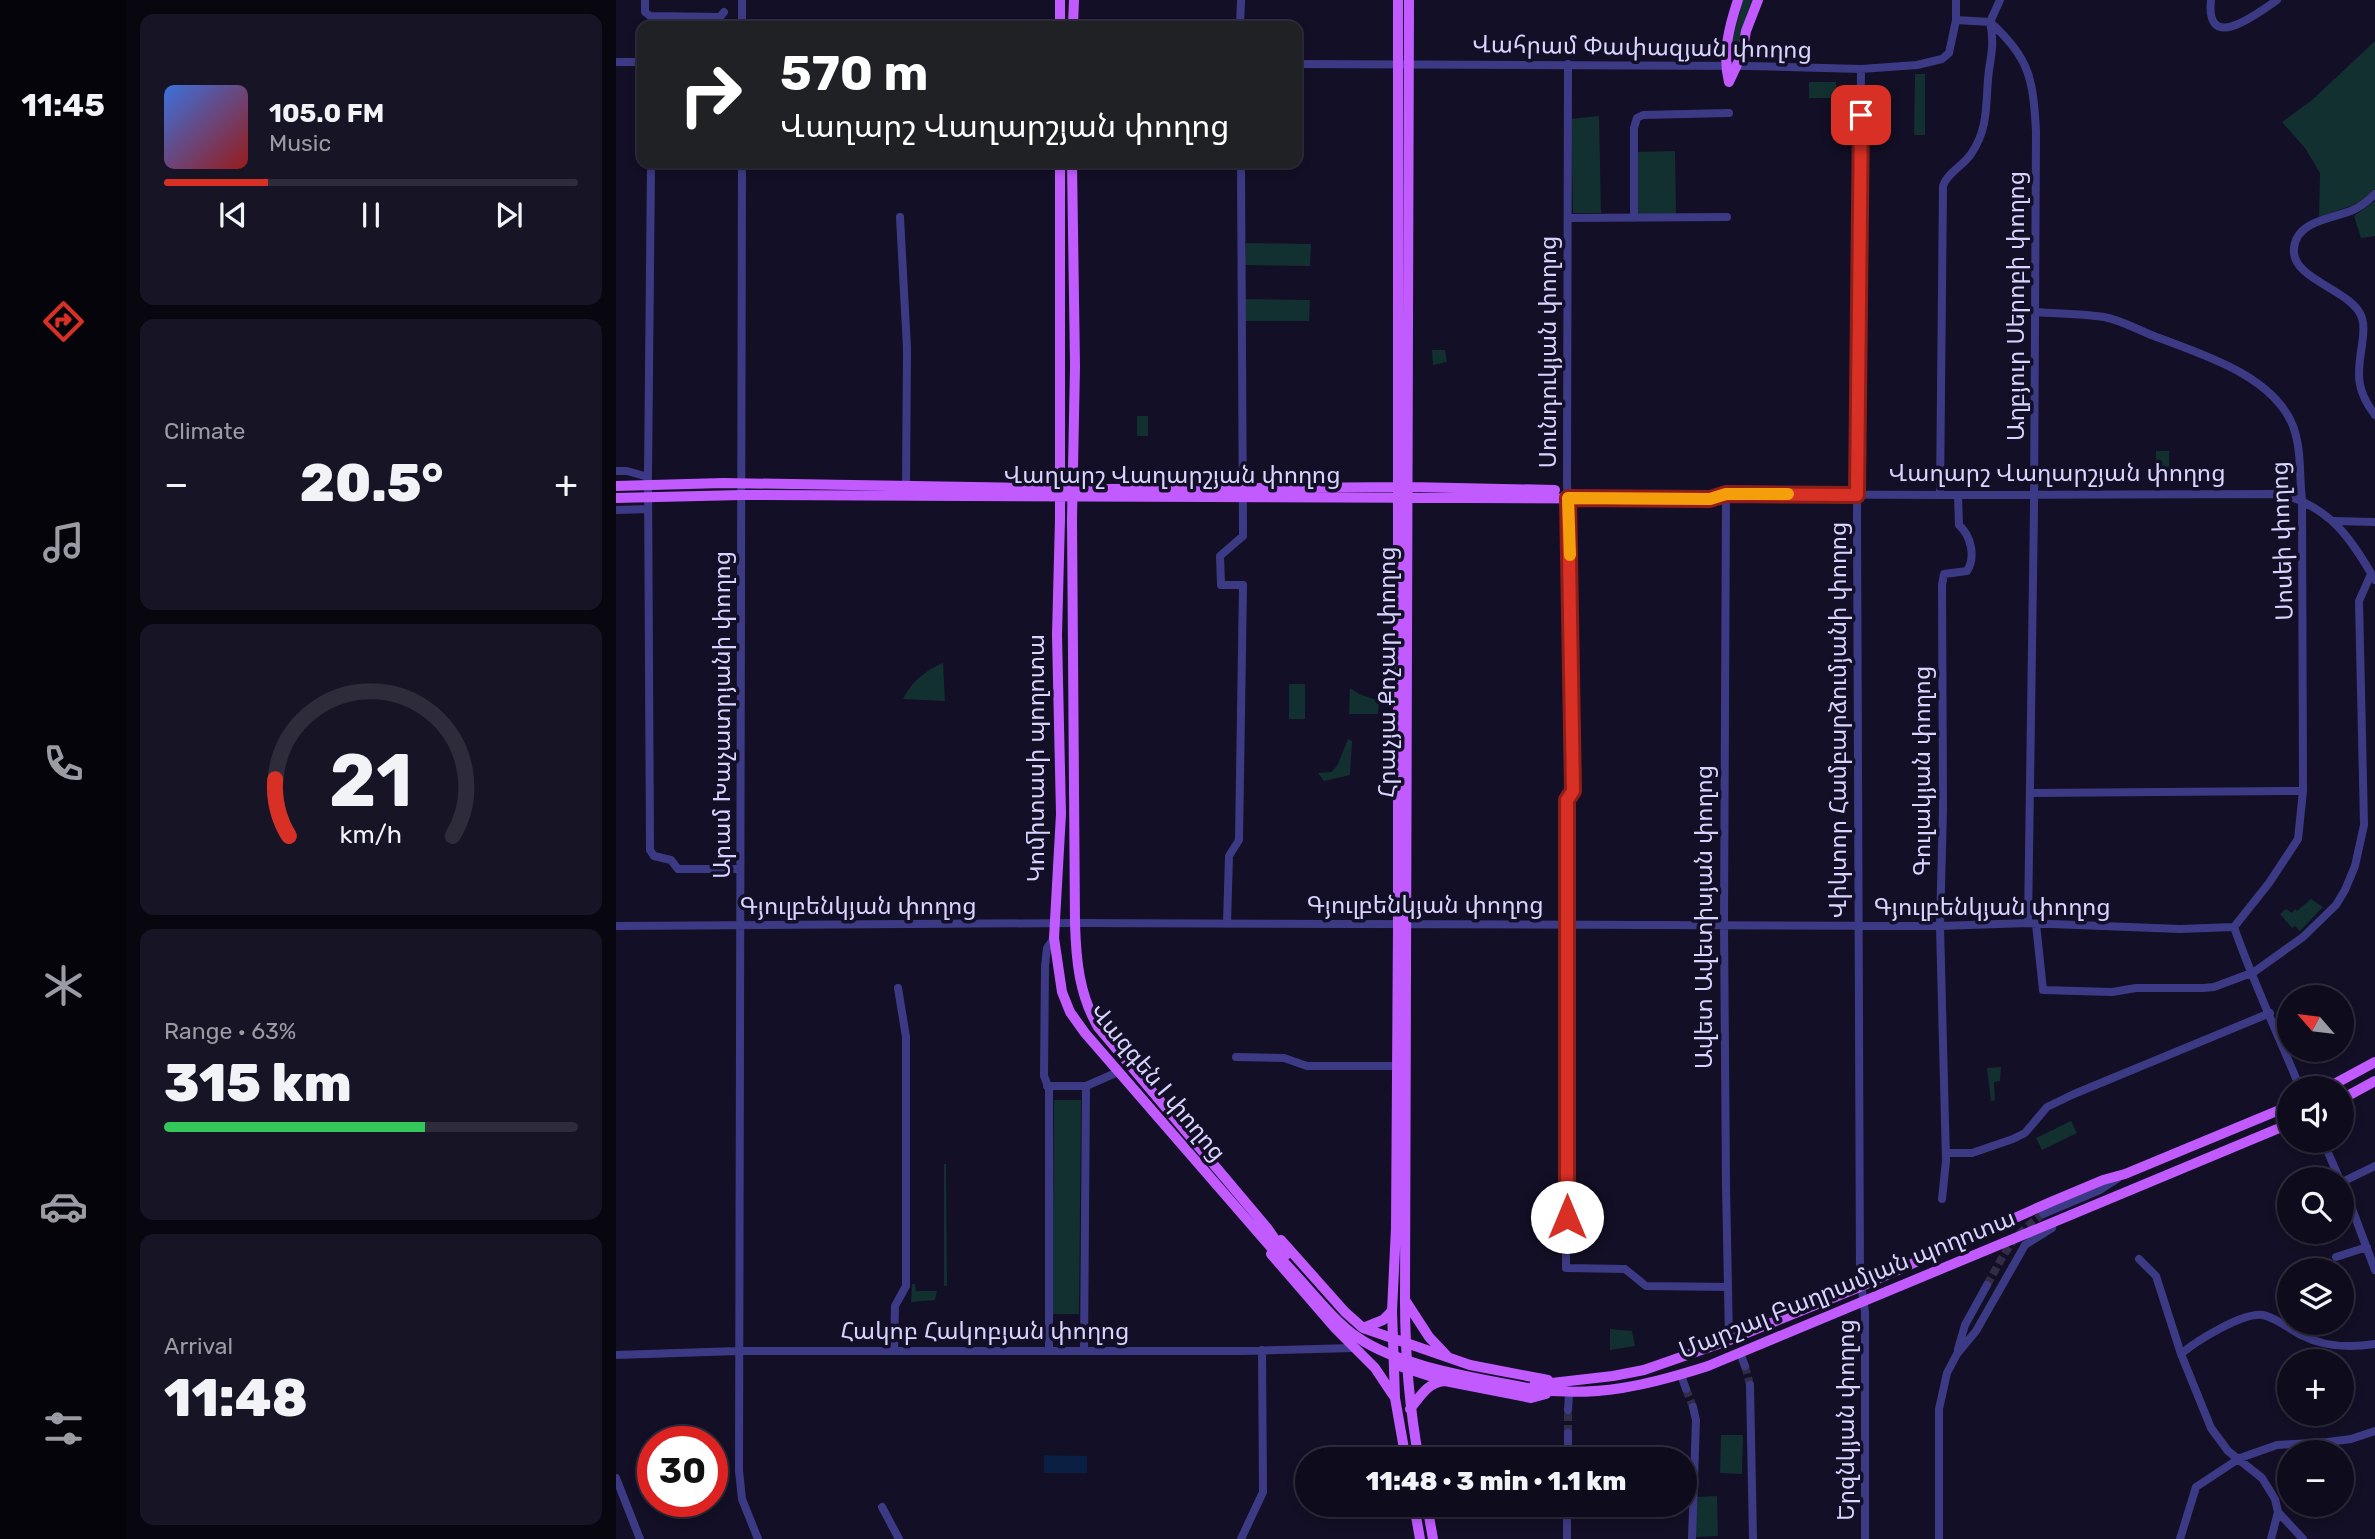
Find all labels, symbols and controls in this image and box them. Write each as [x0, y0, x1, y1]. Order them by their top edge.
street label: Վահրամ Փափազյան փողոց [1472, 30, 1812, 64]
text: 570 m [780, 44, 928, 102]
icon: right [665, 49, 756, 140]
pin [1831, 85, 1891, 145]
text: 11:45 [21, 86, 105, 124]
icon: arrive [1842, 96, 1880, 134]
text: 105.0 FM [269, 98, 384, 129]
text: Վաղարշ Վաղարշյան փողոց [780, 107, 1229, 145]
text: Music [269, 129, 331, 157]
street label: Աղբյուր Սերոբի փողոց [2002, 171, 2030, 441]
icon: previous [214, 196, 252, 234]
icon: pause [352, 196, 390, 234]
icon: next [490, 196, 528, 234]
street label: Սունդուկյան փողոց [1534, 236, 1562, 468]
icon: directions [39, 297, 88, 346]
text: Climate [164, 417, 245, 445]
text: 20.5° [300, 452, 443, 514]
street label: Վաղարշ Վաղարշյան փողոց [1888, 459, 2226, 487]
text: − [164, 461, 189, 507]
text: + [554, 461, 578, 507]
street label: Վաղարշ Վաղարշյան փողոց [1003, 461, 1341, 489]
street label: Սոսեի փողոց [2265, 461, 2299, 621]
icon: music [39, 518, 88, 567]
street label: Վիկտոր Համբարձումյանի փողոց [1824, 522, 1852, 918]
street label: Հրաչյա Քոչար փողոց [1373, 546, 1401, 798]
street label: Արամ Խաչատրյանի փողոց [708, 551, 736, 879]
street label: Կոմիտասի պողոտա [1022, 634, 1050, 882]
street label: Գուլակյան փողոց [1908, 666, 1936, 876]
text: 21 [329, 738, 413, 824]
icon: phone [39, 739, 88, 788]
street label: Ավետ Ավետիսյան փողոց [1690, 765, 1718, 1069]
text: km/h [340, 819, 402, 848]
street label: Գյուլբենկյան փողոց [1306, 891, 1544, 919]
street label: Գյուլբենկյան փողոց [739, 892, 977, 920]
street label: Գյուլբենկյան փողոց [1873, 893, 2111, 921]
icon: climate [39, 961, 88, 1010]
north arrow [2277, 985, 2354, 1062]
map controls [2277, 985, 2354, 1517]
street label: Վազգեն I փողոց [1084, 998, 1232, 1166]
text: Range · 63% [164, 1017, 296, 1045]
text: 315 km [164, 1052, 352, 1114]
button: sound [2277, 1076, 2354, 1153]
button: search [2277, 1167, 2354, 1244]
position arrow [1530, 1180, 1604, 1254]
icon: car [39, 1182, 88, 1231]
street label: Մարշալ Բաղրամյան պողոտա [1675, 1204, 2019, 1364]
button: layers [2277, 1258, 2354, 1335]
street label: Հակոբ Հակոբյան փողոց [841, 1317, 1129, 1345]
street label: Երզնկյան փողոց [1832, 1319, 1860, 1521]
text: Arrival [164, 1332, 233, 1360]
button: + [2277, 1349, 2354, 1426]
text: 11:48 [164, 1367, 308, 1429]
icon: filters [39, 1404, 88, 1453]
speed limit sign: 30 [637, 1426, 728, 1517]
button: − [2277, 1440, 2354, 1517]
text: 11:48 · 3 min · 1.1 km [1366, 1466, 1626, 1497]

